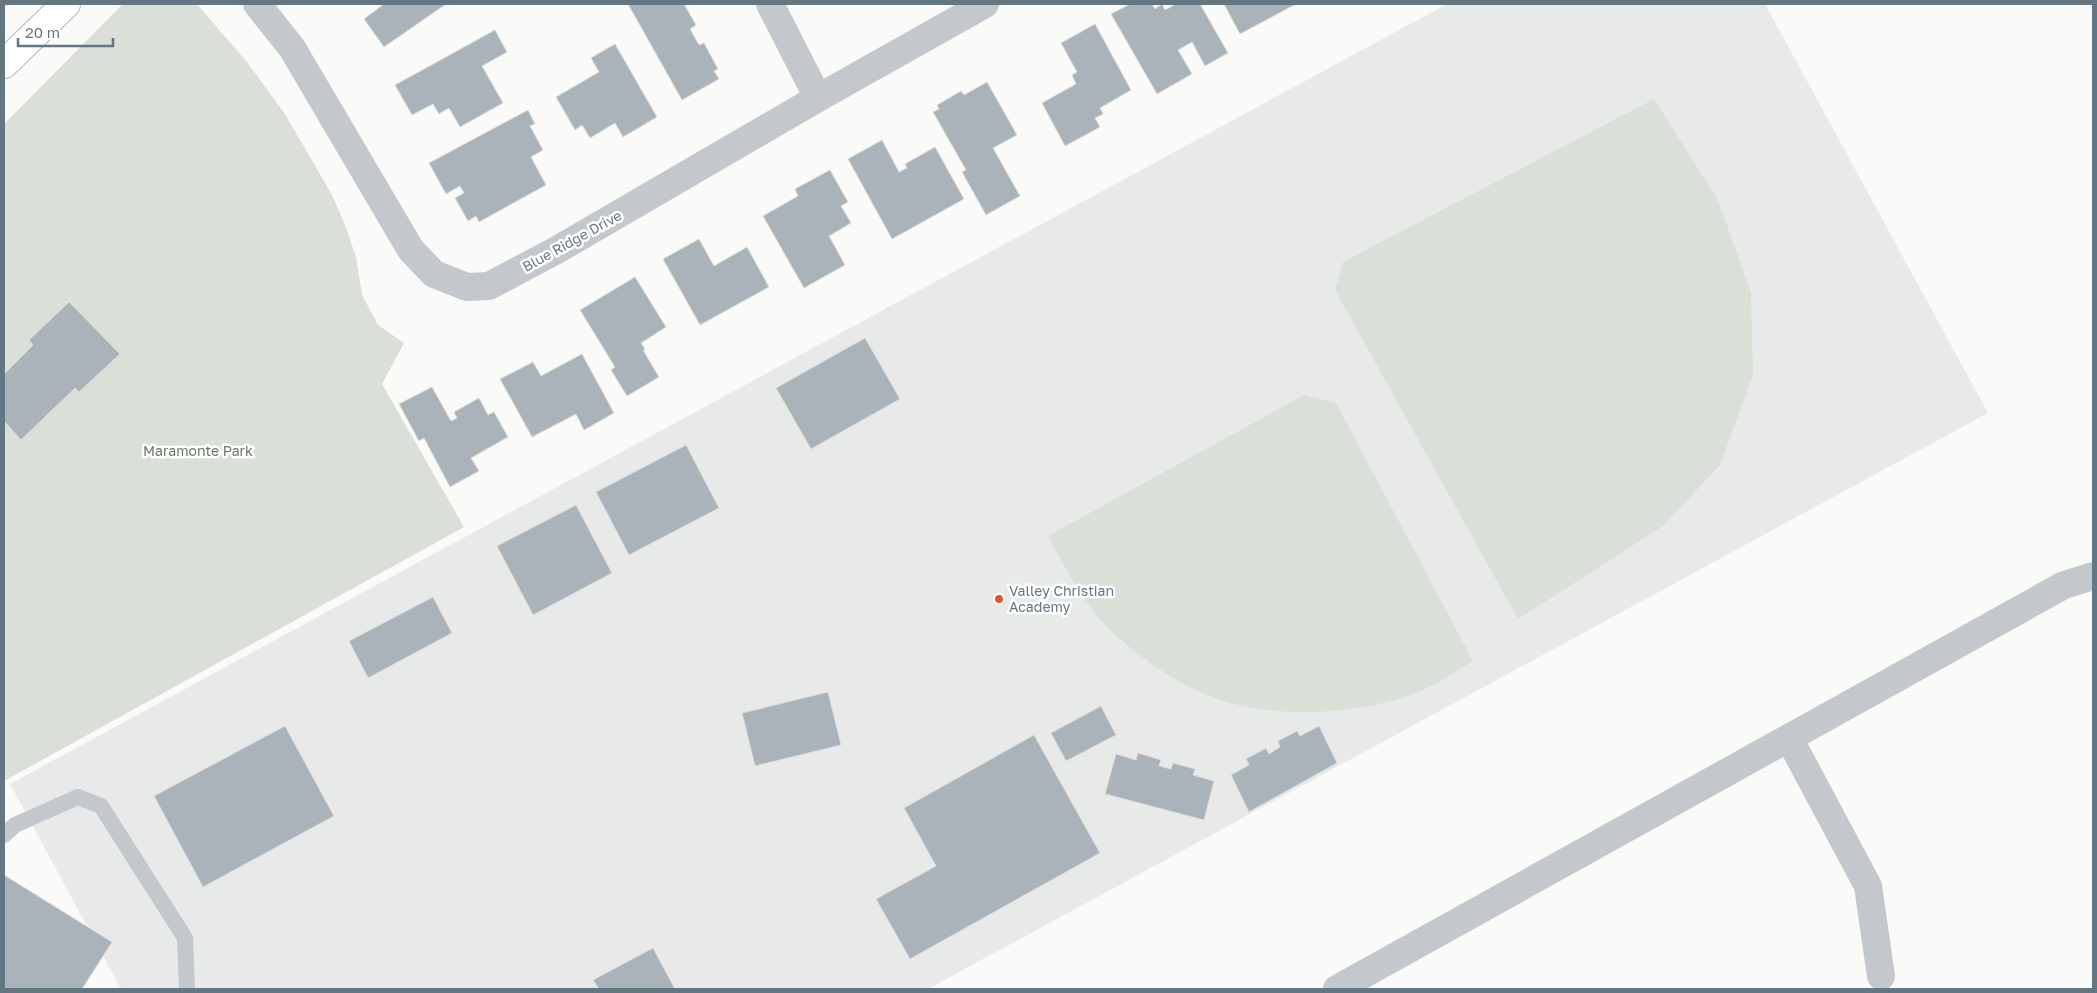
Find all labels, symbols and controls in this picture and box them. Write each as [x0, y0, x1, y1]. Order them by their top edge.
scale bar [18, 15, 112, 47]
text: 20 m [25, 23, 60, 41]
street label: Blue Ridge Drive [519, 206, 624, 275]
park label: Maramonte Park [143, 442, 253, 459]
place label: Valley Christian Academy [1009, 582, 1114, 615]
marker: Valley Christian Academy [993, 593, 1005, 605]

